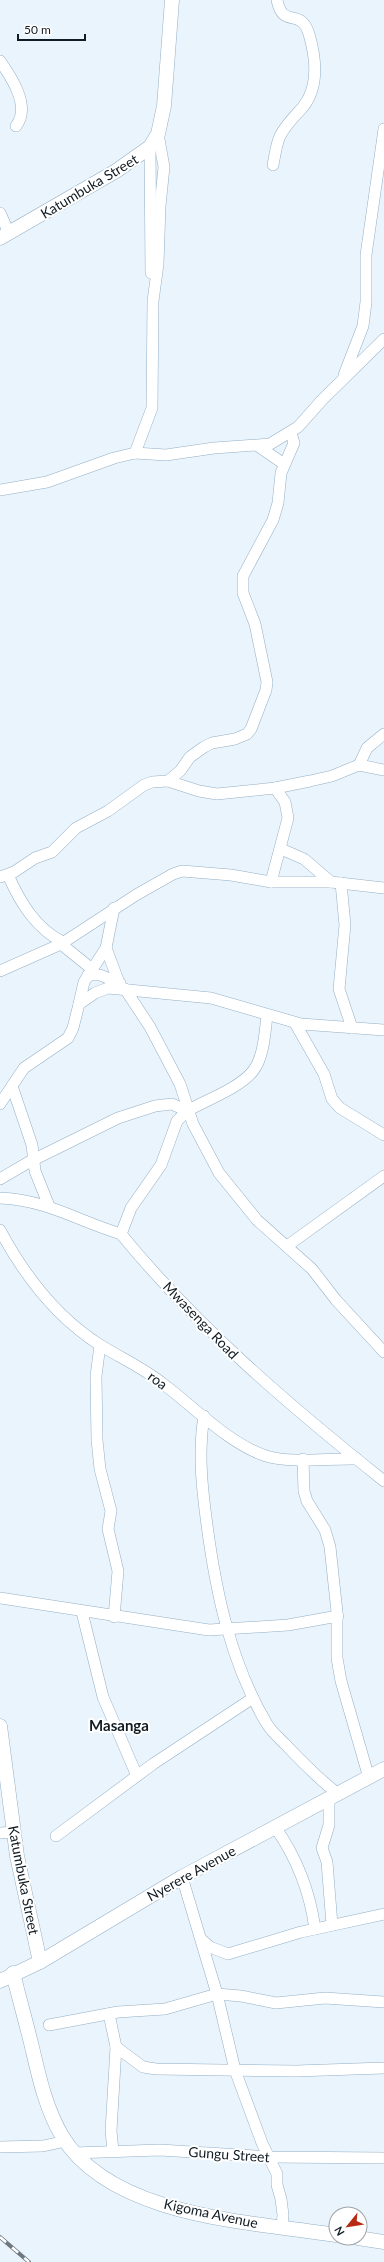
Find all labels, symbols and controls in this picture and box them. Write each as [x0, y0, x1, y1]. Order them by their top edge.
scale bar [18, 16, 85, 42]
text: 50 m [24, 22, 51, 37]
street label: Katumbuka Street [37, 150, 141, 222]
street label: Mwasenga Road [160, 1278, 242, 1362]
street label: roa [145, 1367, 171, 1393]
district label: Masanga [89, 1716, 149, 1734]
street label: Katumbuka Street [5, 1824, 43, 1936]
street label: Nyerere Avenue [144, 1842, 238, 1904]
street label: Gungu Street [188, 2143, 270, 2165]
street label: Kigoma Avenue [162, 2195, 260, 2231]
north arrow [328, 2206, 368, 2246]
text: N [331, 2224, 347, 2238]

